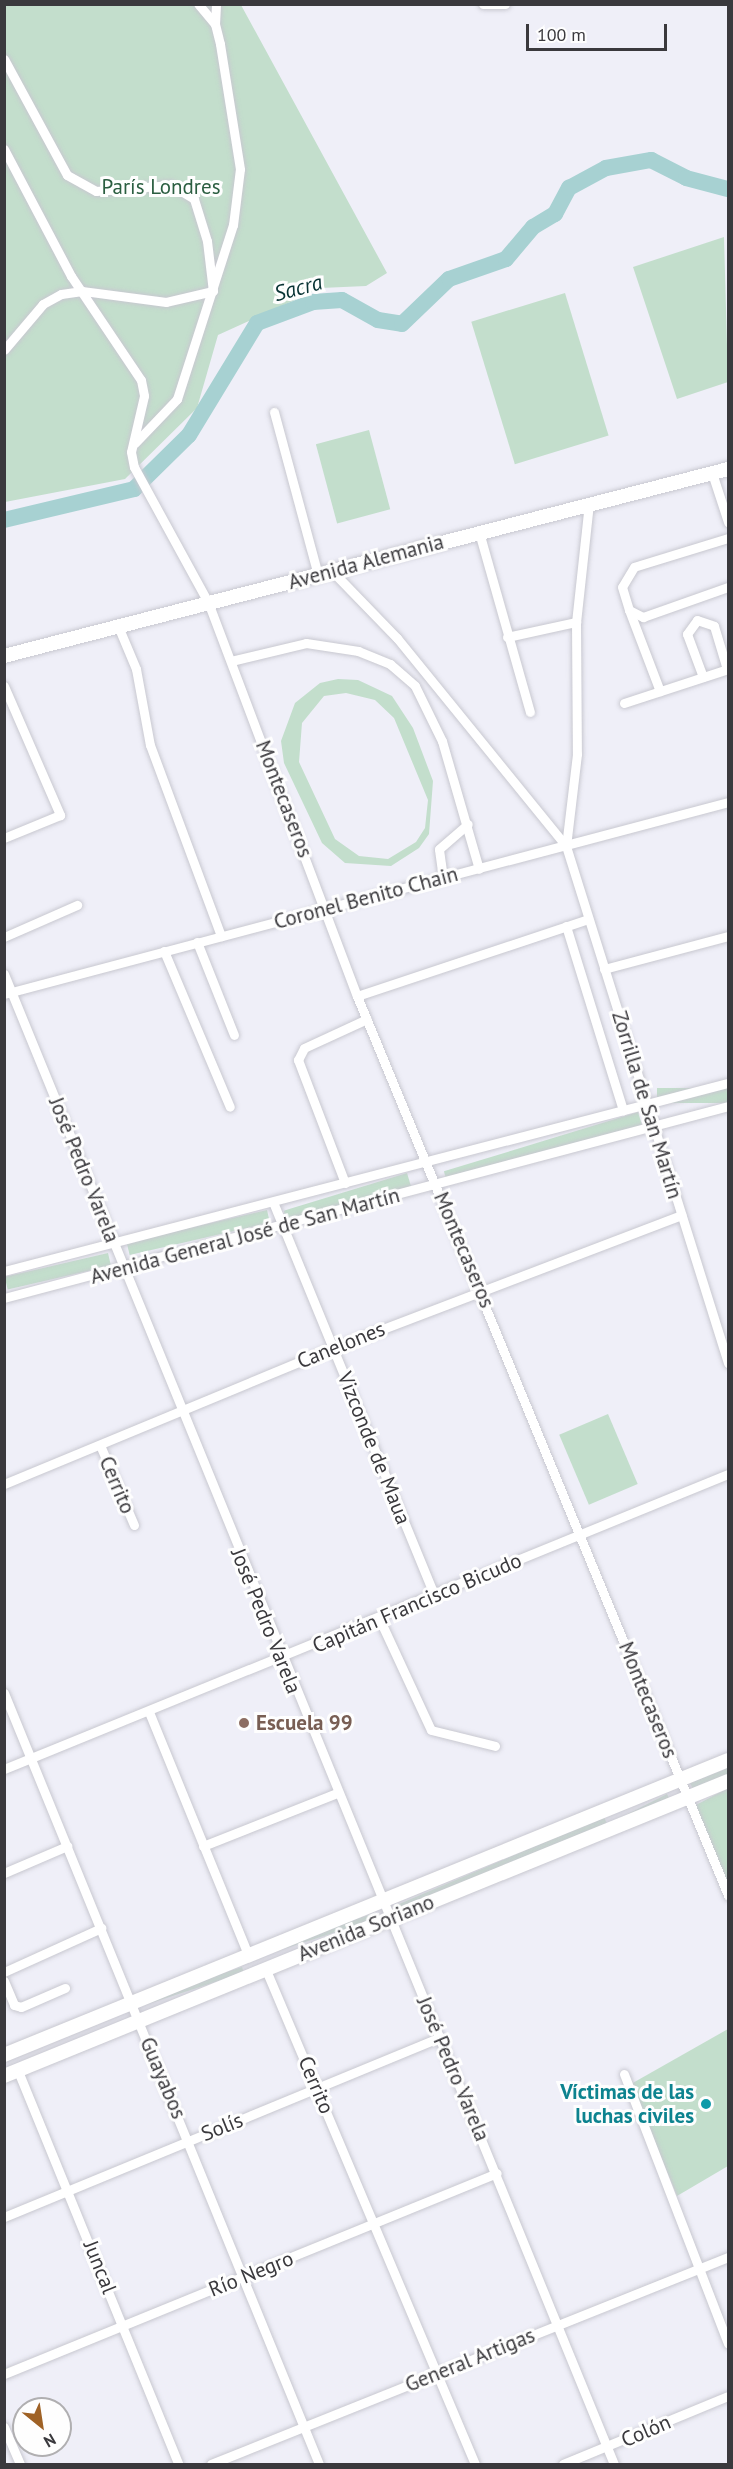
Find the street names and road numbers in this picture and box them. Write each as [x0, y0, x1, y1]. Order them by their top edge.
street label: Avenida Alemania [285, 529, 447, 595]
street label: Montecaseros [250, 737, 318, 861]
street label: Coronel Benito Chain [271, 861, 461, 935]
street label: Zorrilla de San Martín [606, 1008, 688, 1202]
street label: José Pedro Varela [43, 1093, 125, 1247]
street label: Avenida General José de San Martín [88, 1183, 402, 1289]
street label: Montecaseros [428, 1188, 500, 1312]
street label: Canelones [293, 1316, 389, 1374]
street label: Vizconde de Maua [332, 1368, 416, 1528]
street label: Cerrito [94, 1452, 140, 1518]
street label: José Pedro Varela [225, 1544, 307, 1698]
street label: Capitán Francisco Bicudo [309, 1548, 525, 1658]
street label: Montecaseros [613, 1638, 683, 1762]
street label: Avenida Soriano [294, 1889, 438, 1967]
street label: José Pedro Varela [411, 1993, 495, 2145]
street label: Guayabos [135, 2033, 191, 2123]
street label: Cerrito [293, 2052, 339, 2118]
street label: Solís [197, 2107, 247, 2147]
street label: Juncal [78, 2237, 122, 2297]
street label: Río Negro [205, 2246, 297, 2302]
street label: General Artigas [401, 2322, 539, 2398]
street label: Colón [617, 2409, 675, 2453]

